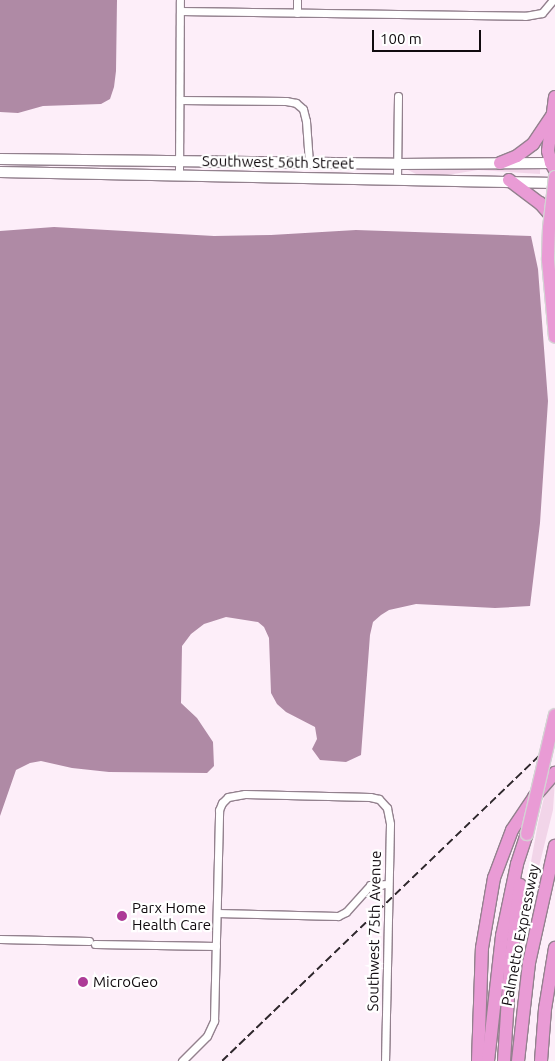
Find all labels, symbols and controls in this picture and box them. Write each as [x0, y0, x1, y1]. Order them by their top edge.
scale bar [375, 20, 484, 52]
text: 100 m [380, 30, 422, 47]
street label: Southwest 56th Street [202, 152, 354, 172]
street label: Southwest 75th Avenue [364, 850, 384, 1012]
street label: Palmetto Expressway [497, 863, 543, 1007]
place label: Parx Home Health Care [132, 898, 211, 933]
marker: Parx Home Health Care [116, 910, 128, 922]
place label: MicroGeo [93, 973, 158, 991]
marker: MicroGeo [77, 976, 89, 988]

